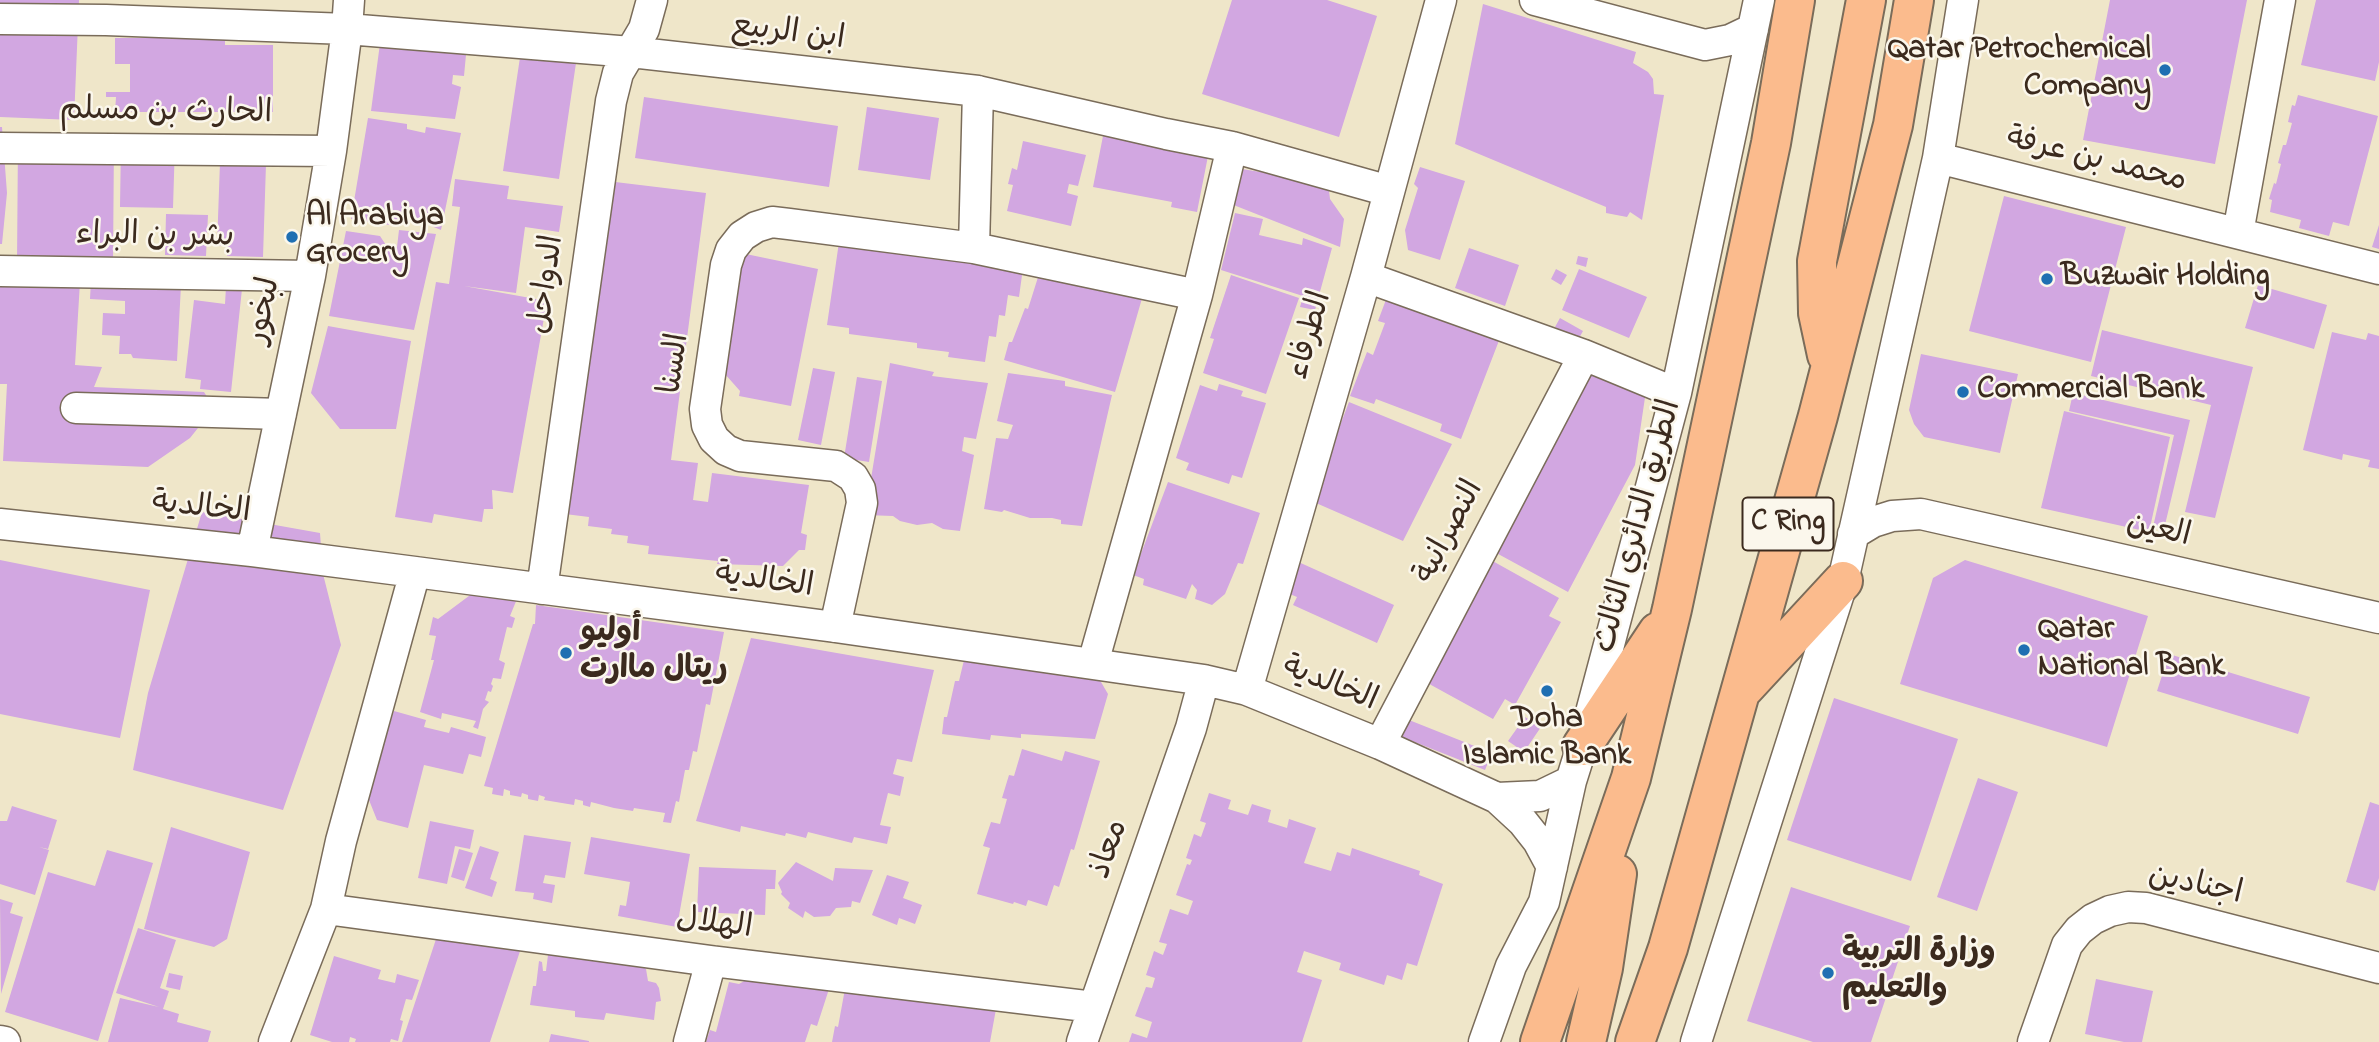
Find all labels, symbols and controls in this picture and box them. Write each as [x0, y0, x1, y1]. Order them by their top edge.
street label: ابن الربيع [729, 9, 847, 61]
place label: Qatar Petrochemical Company [1888, 33, 2151, 108]
marker: Qatar Petrochemical Company [2157, 62, 2173, 78]
street label: الحارث بن مسلم [59, 93, 273, 135]
street label: محمد بن عرفة [2002, 121, 2190, 203]
place label: Al Arabiya Grocery [306, 200, 444, 275]
street label: بشر بن البراء [75, 217, 235, 259]
marker: Al Arabiya Grocery [284, 229, 300, 245]
street label: الدواخل [523, 233, 575, 337]
place label: Buzwair Holding [2061, 260, 2270, 298]
marker: Buzwair Holding [2039, 271, 2055, 287]
street label: لبخور [240, 274, 292, 348]
street label: الطرفاء [1281, 288, 1343, 384]
street label: السنا [654, 331, 700, 397]
place label: Commercial Bank [1977, 373, 2204, 411]
marker: Commercial Bank [1955, 384, 1971, 400]
street label: الطريق الدائري الثالث [1588, 396, 1692, 658]
street label: النصرانية [1408, 475, 1494, 591]
street label: الخالدية [150, 486, 252, 534]
road number: C Ring [1742, 498, 1834, 551]
street label: العين [2122, 506, 2194, 558]
street label: الخالدية [712, 557, 816, 609]
place label: Qatar National Bank [2038, 613, 2225, 688]
place label: أوليو ريتال ماارت [580, 616, 728, 691]
marker: Qatar National Bank [2016, 642, 2032, 658]
marker: أوليو ريتال ماارت [558, 645, 574, 661]
street label: الخالدية [1276, 650, 1382, 722]
marker: Doha Islamic Bank [1539, 683, 1555, 699]
place label: Doha Islamic Bank [1463, 702, 1631, 777]
street label: معاذ [1083, 815, 1139, 885]
street label: اجنادين [2144, 858, 2246, 916]
street label: الهلال [674, 902, 754, 950]
place label: وزارة التربية والتعليم [1842, 936, 1996, 1011]
marker: وزارة التربية والتعليم [1820, 965, 1836, 981]

